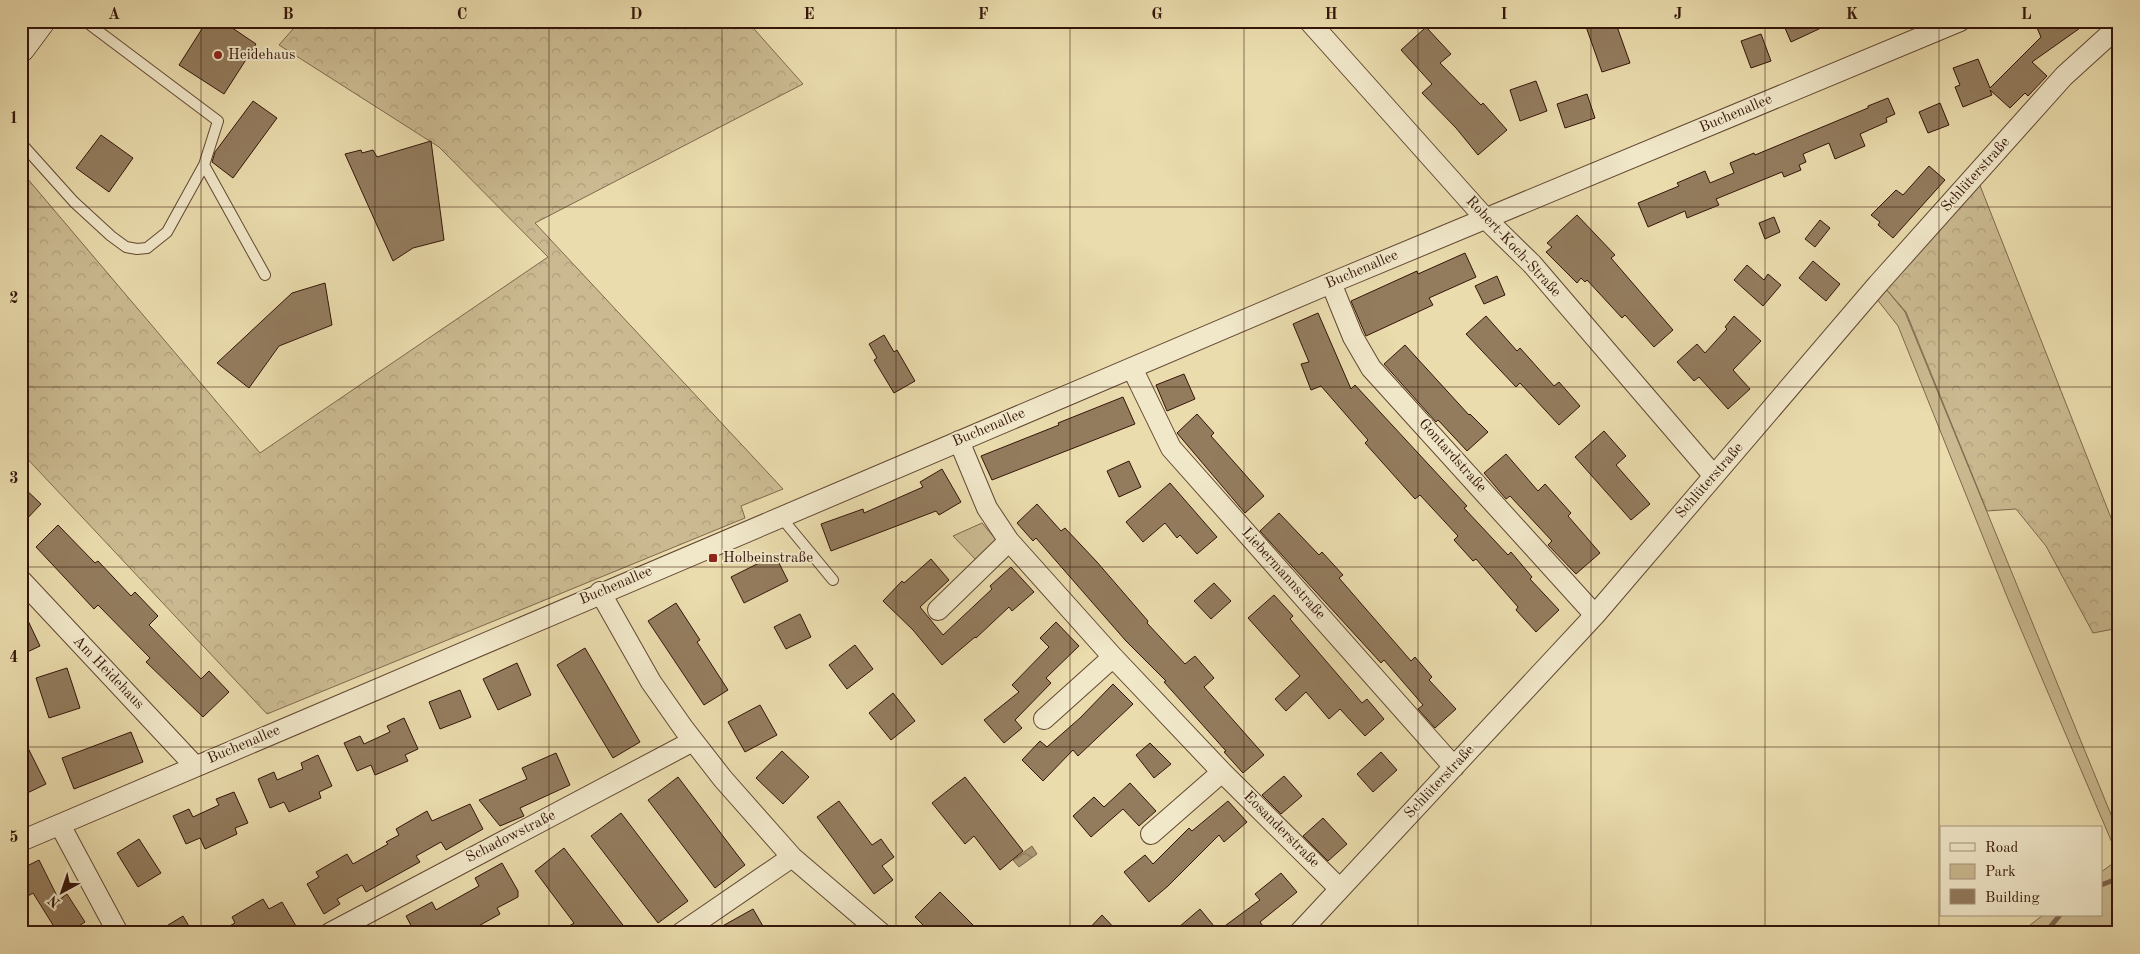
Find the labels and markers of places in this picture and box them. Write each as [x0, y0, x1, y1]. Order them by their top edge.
place label: Heidehaus [228, 48, 296, 63]
marker: Heidehaus [212, 49, 224, 61]
place label: Holbeinstraße [723, 551, 813, 566]
marker: Holbeinstraße [707, 552, 719, 564]

